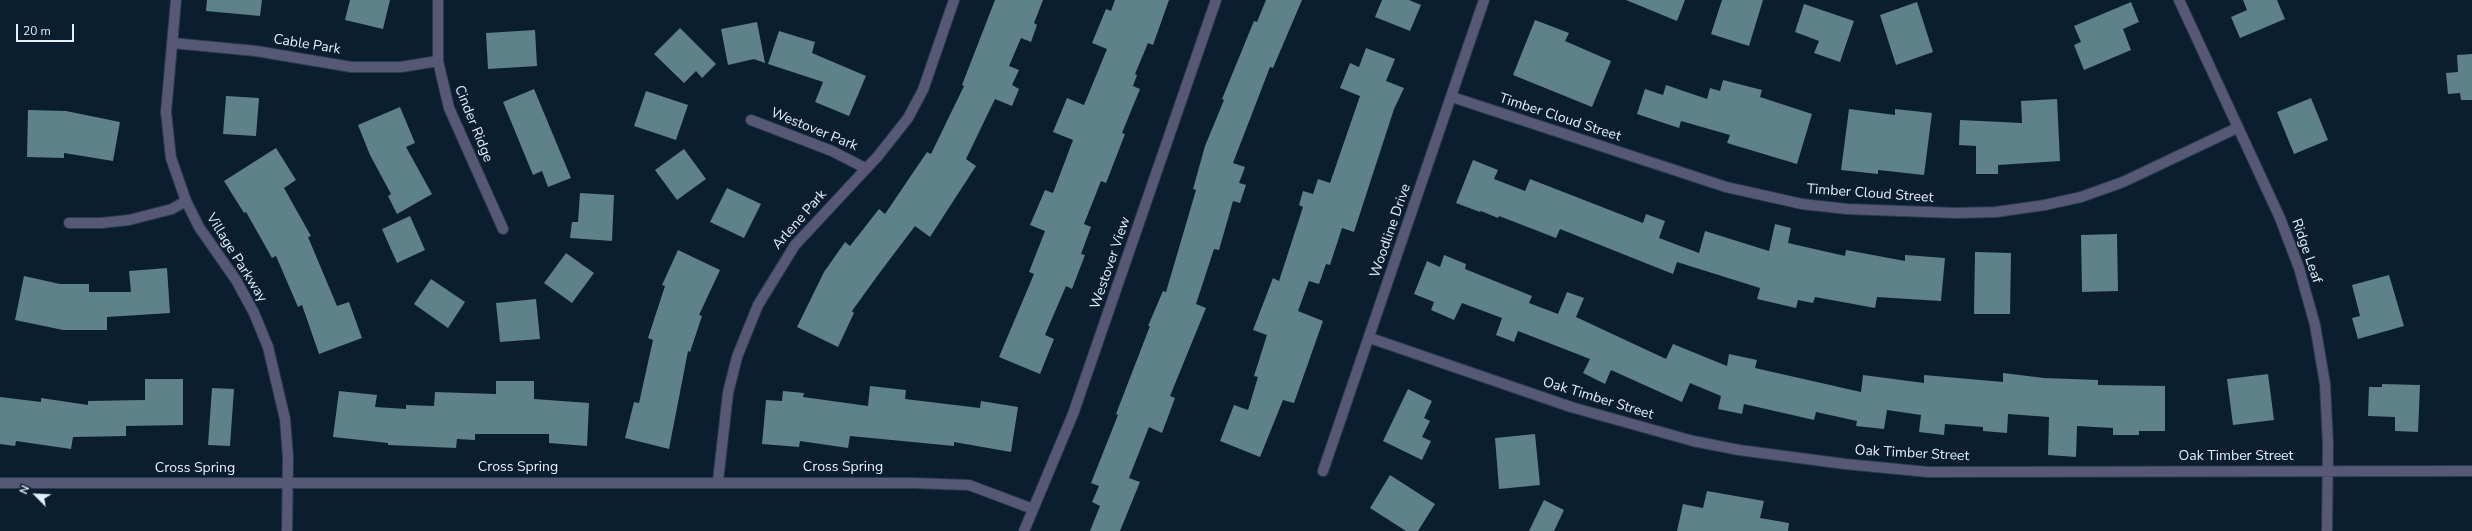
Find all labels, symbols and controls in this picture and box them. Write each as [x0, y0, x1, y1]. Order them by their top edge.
scale bar [18, 16, 76, 42]
text: 20 m [23, 23, 51, 39]
street label: Cable Park [272, 31, 342, 59]
street label: Cinder Ridge [450, 83, 496, 165]
street label: Timber Cloud Street [1497, 90, 1623, 146]
street label: Westover Park [768, 105, 860, 155]
street label: Timber Cloud Street [1806, 181, 1934, 207]
street label: Woodline Drive [1367, 182, 1415, 280]
street label: Arlene Park [769, 187, 831, 253]
street label: Village Parkway [202, 210, 270, 306]
street label: Westover View [1087, 215, 1135, 311]
street label: Ridge Leaf [2287, 217, 2325, 285]
street label: Oak Timber Street [1541, 374, 1655, 424]
street label: Oak Timber Street [1854, 443, 1970, 465]
street label: Oak Timber Street [2179, 449, 2293, 465]
street label: Cross Spring [478, 460, 558, 476]
street label: Cross Spring [803, 460, 883, 476]
street label: Cross Spring [155, 461, 235, 477]
north arrow [16, 475, 56, 515]
text: N [16, 483, 33, 497]

